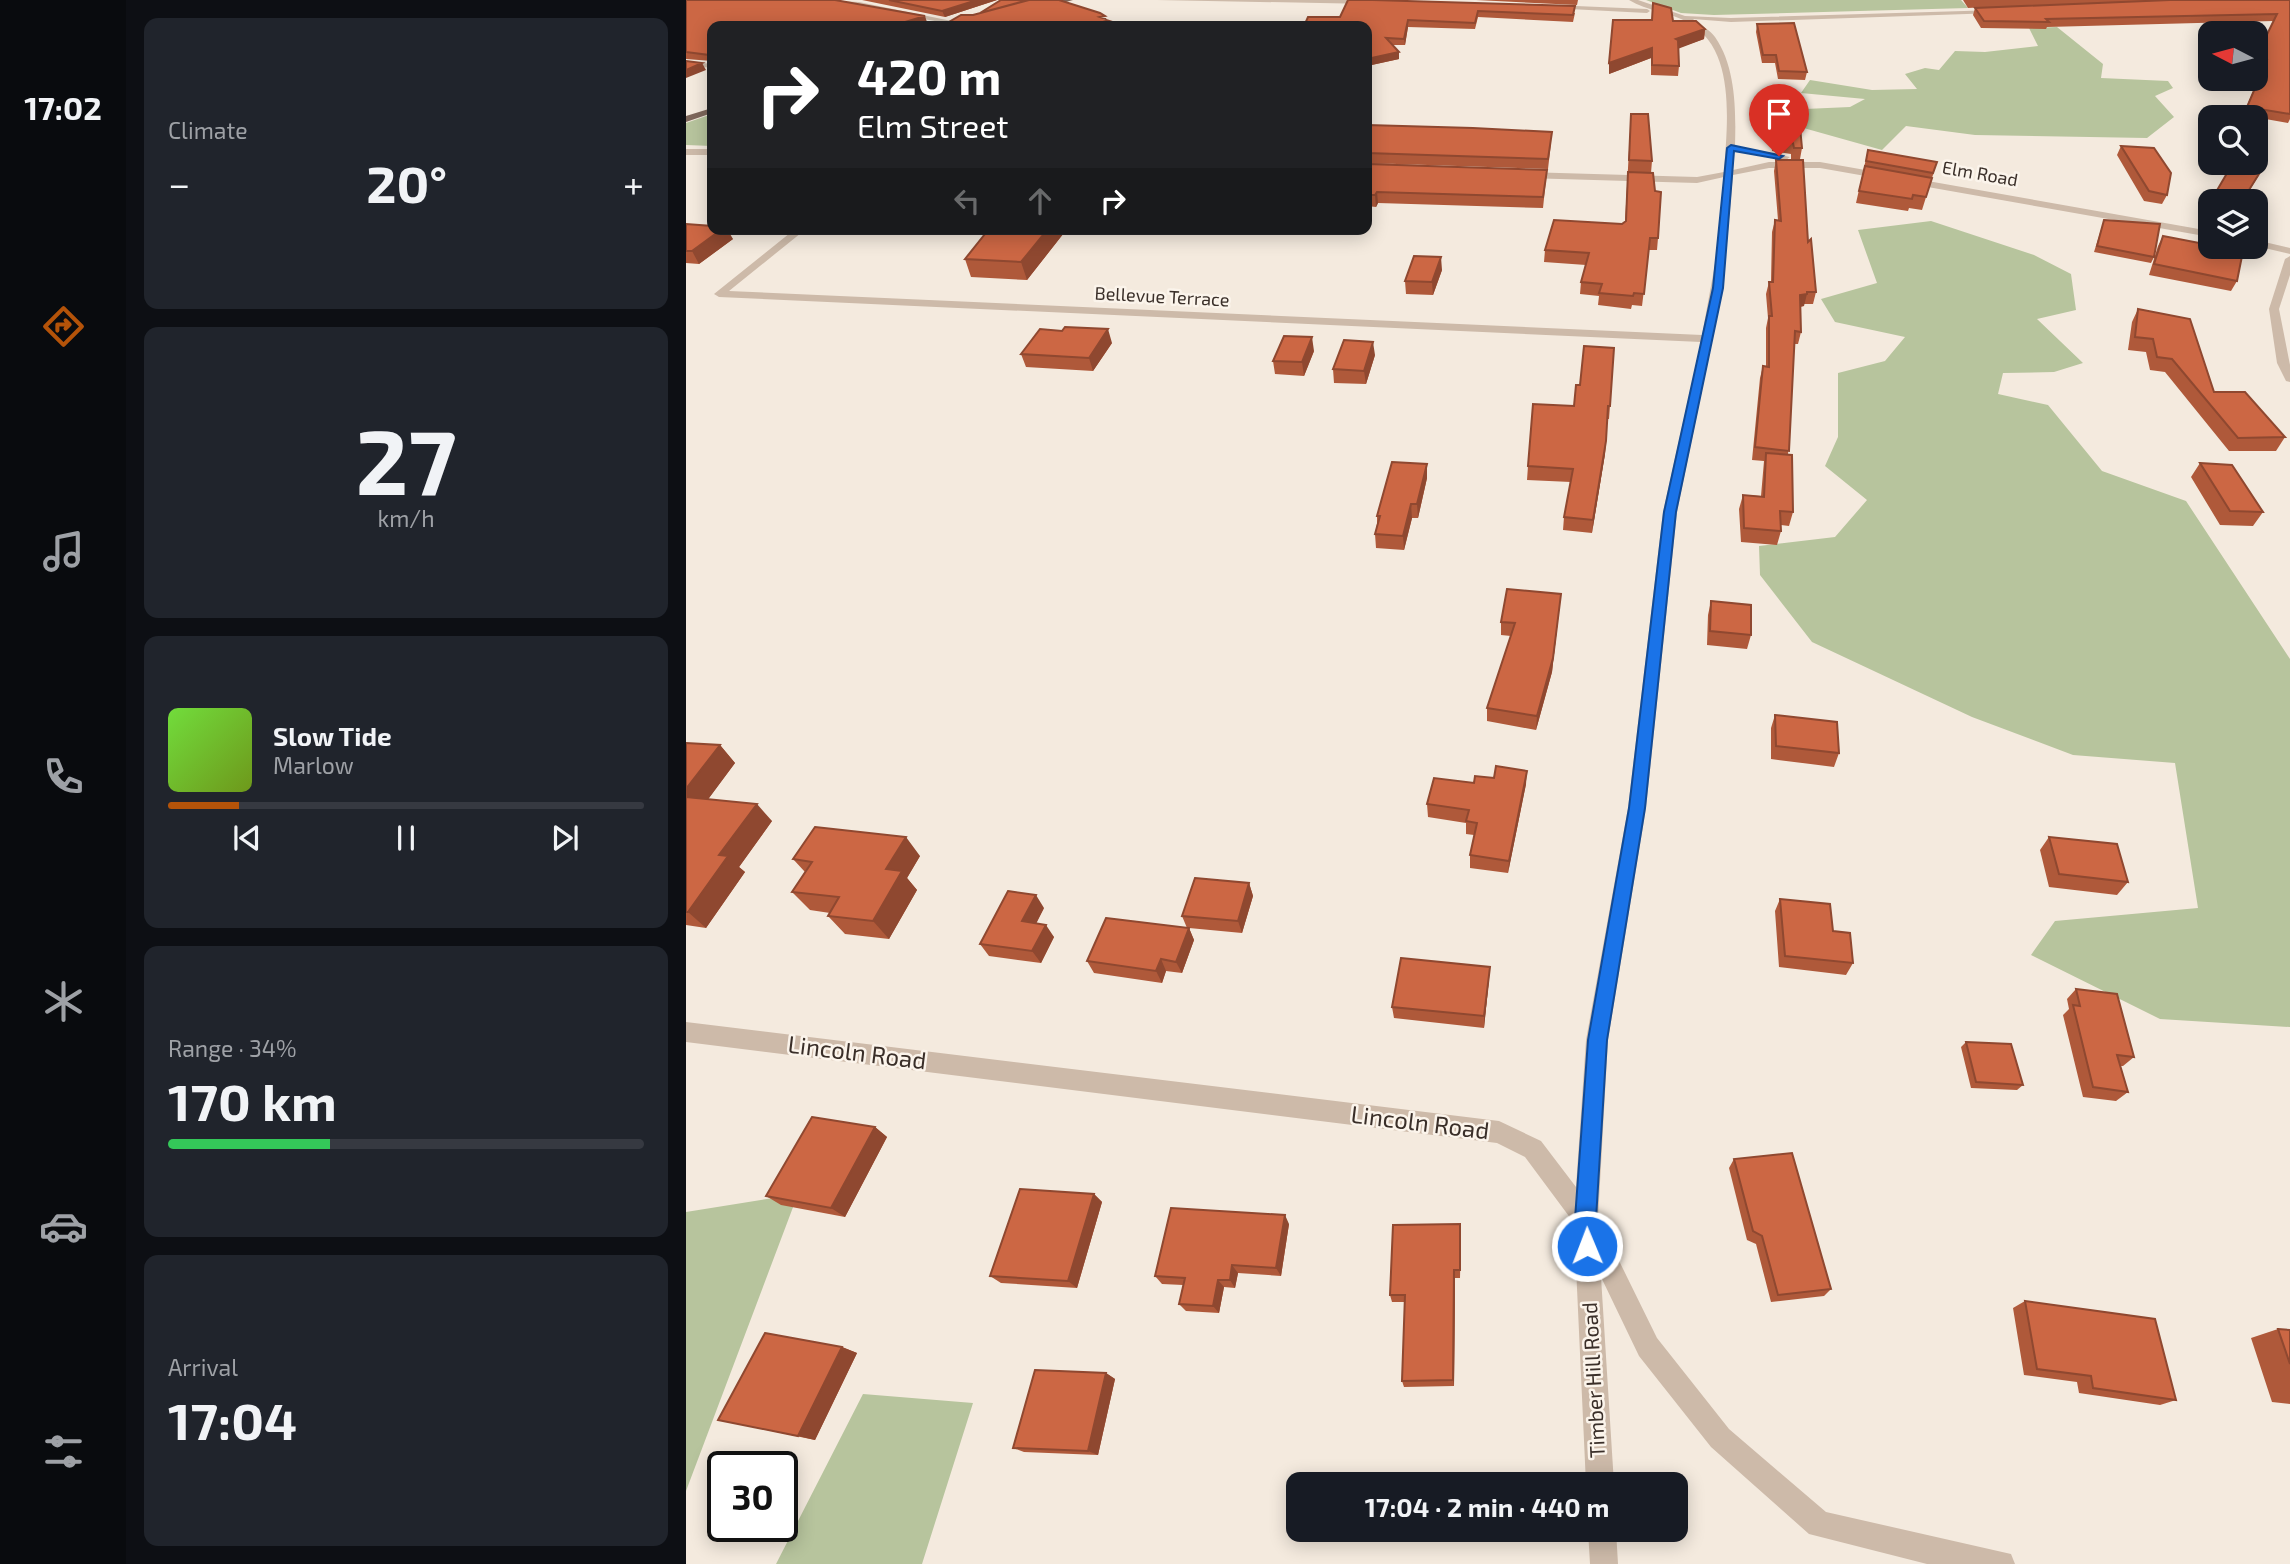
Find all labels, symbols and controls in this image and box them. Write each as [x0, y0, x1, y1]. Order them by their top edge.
north arrow [2198, 21, 2268, 91]
map controls [2198, 21, 2268, 259]
text: 420 m [857, 46, 1001, 105]
icon: right [742, 49, 833, 140]
pin [1749, 84, 1809, 156]
text: 17:02 [24, 88, 102, 126]
icon: arrive [1760, 95, 1798, 133]
button: search [2198, 105, 2268, 175]
text: Elm Street [857, 106, 1009, 144]
text: Climate [168, 116, 248, 144]
text: 20° [366, 151, 447, 213]
street label: Elm Road [1941, 156, 2020, 191]
text: − [168, 160, 190, 206]
text: + [623, 160, 644, 206]
icon: left [948, 182, 986, 220]
icon: ahead [1021, 182, 1059, 220]
icon: right [1094, 182, 1132, 220]
button: layers [2198, 189, 2268, 259]
street label: Bellevue Terrace [1094, 281, 1230, 311]
icon: directions [39, 302, 88, 351]
text: 27 [356, 404, 456, 513]
text: km/h [377, 504, 435, 532]
icon: music [39, 527, 88, 576]
text: Slow Tide [273, 720, 392, 751]
text: Marlow [273, 751, 354, 779]
icon: phone [39, 752, 88, 801]
icon: previous [228, 819, 266, 857]
icon: pause [387, 819, 425, 857]
icon: next [546, 819, 584, 857]
icon: climate [39, 977, 88, 1026]
street label: Lincoln Road [786, 1029, 928, 1074]
text: Range · 34% [168, 1034, 296, 1062]
text: 170 km [168, 1069, 337, 1131]
street label: Lincoln Road [1349, 1099, 1491, 1144]
icon: car [39, 1202, 88, 1251]
position arrow [1550, 1209, 1624, 1283]
street label: Timber Hill Road [1576, 1302, 1609, 1459]
text: Arrival [168, 1353, 238, 1381]
text: 17:04 [168, 1388, 297, 1450]
icon: filters [39, 1427, 88, 1476]
speed limit sign: 30 [707, 1451, 798, 1542]
text: 17:04 · 2 min · 440 m [1365, 1491, 1609, 1522]

